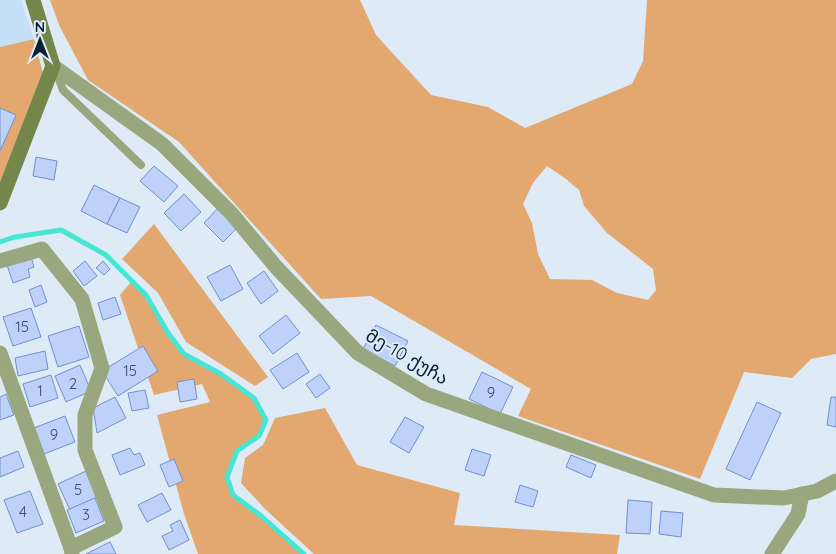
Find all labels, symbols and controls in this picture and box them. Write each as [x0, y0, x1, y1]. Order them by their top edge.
north arrow [15, 15, 65, 65]
text: N [35, 18, 45, 36]
house number: 15 [15, 317, 29, 336]
street label: მე-10 ქუჩა [362, 324, 453, 389]
house number: 15 [123, 361, 137, 380]
house number: 2 [69, 374, 77, 393]
house number: 1 [37, 381, 43, 400]
house number: 9 [487, 383, 495, 402]
house number: 9 [50, 425, 58, 444]
house number: 5 [74, 480, 82, 499]
house number: 4 [19, 502, 27, 521]
house number: 3 [82, 505, 90, 524]

